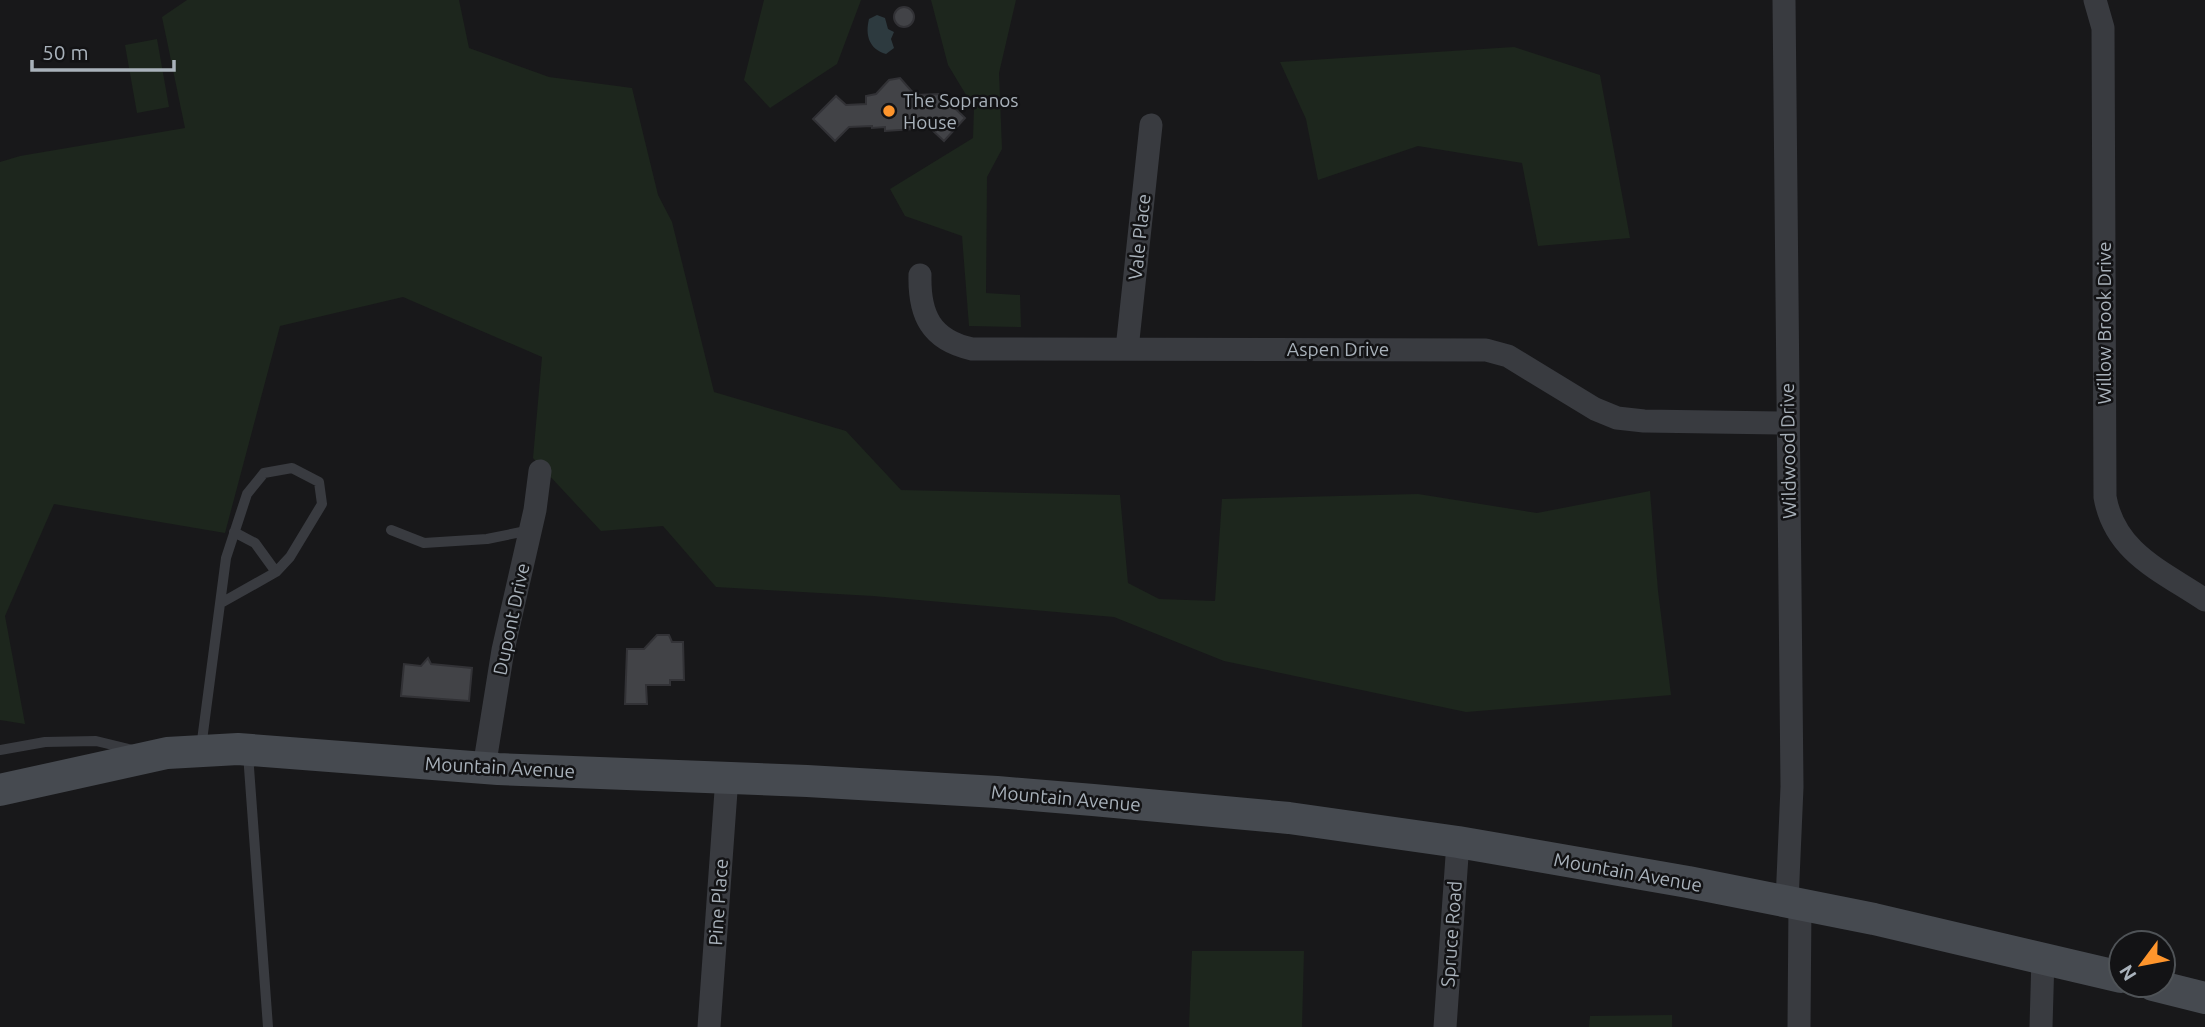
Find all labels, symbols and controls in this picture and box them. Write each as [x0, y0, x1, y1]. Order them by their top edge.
scale bar [32, 28, 173, 72]
text: 50 m [42, 40, 89, 64]
place label: The Sopranos House [903, 89, 1019, 133]
marker: The Sopranos House [881, 103, 897, 119]
street label: Vale Place [1124, 193, 1154, 281]
street label: Willow Brook Drive [2093, 241, 2115, 405]
street label: Aspen Drive [1287, 338, 1389, 360]
street label: Wildwood Drive [1776, 383, 1800, 519]
street label: Dupont Drive [488, 561, 534, 677]
street label: Mountain Avenue [424, 752, 576, 782]
street label: Mountain Avenue [990, 780, 1142, 816]
street label: Mountain Avenue [1552, 848, 1704, 896]
street label: Pine Place [704, 858, 732, 946]
street label: Spruce Road [1436, 880, 1466, 988]
north arrow [2107, 929, 2177, 999]
text: N [2114, 961, 2141, 985]

